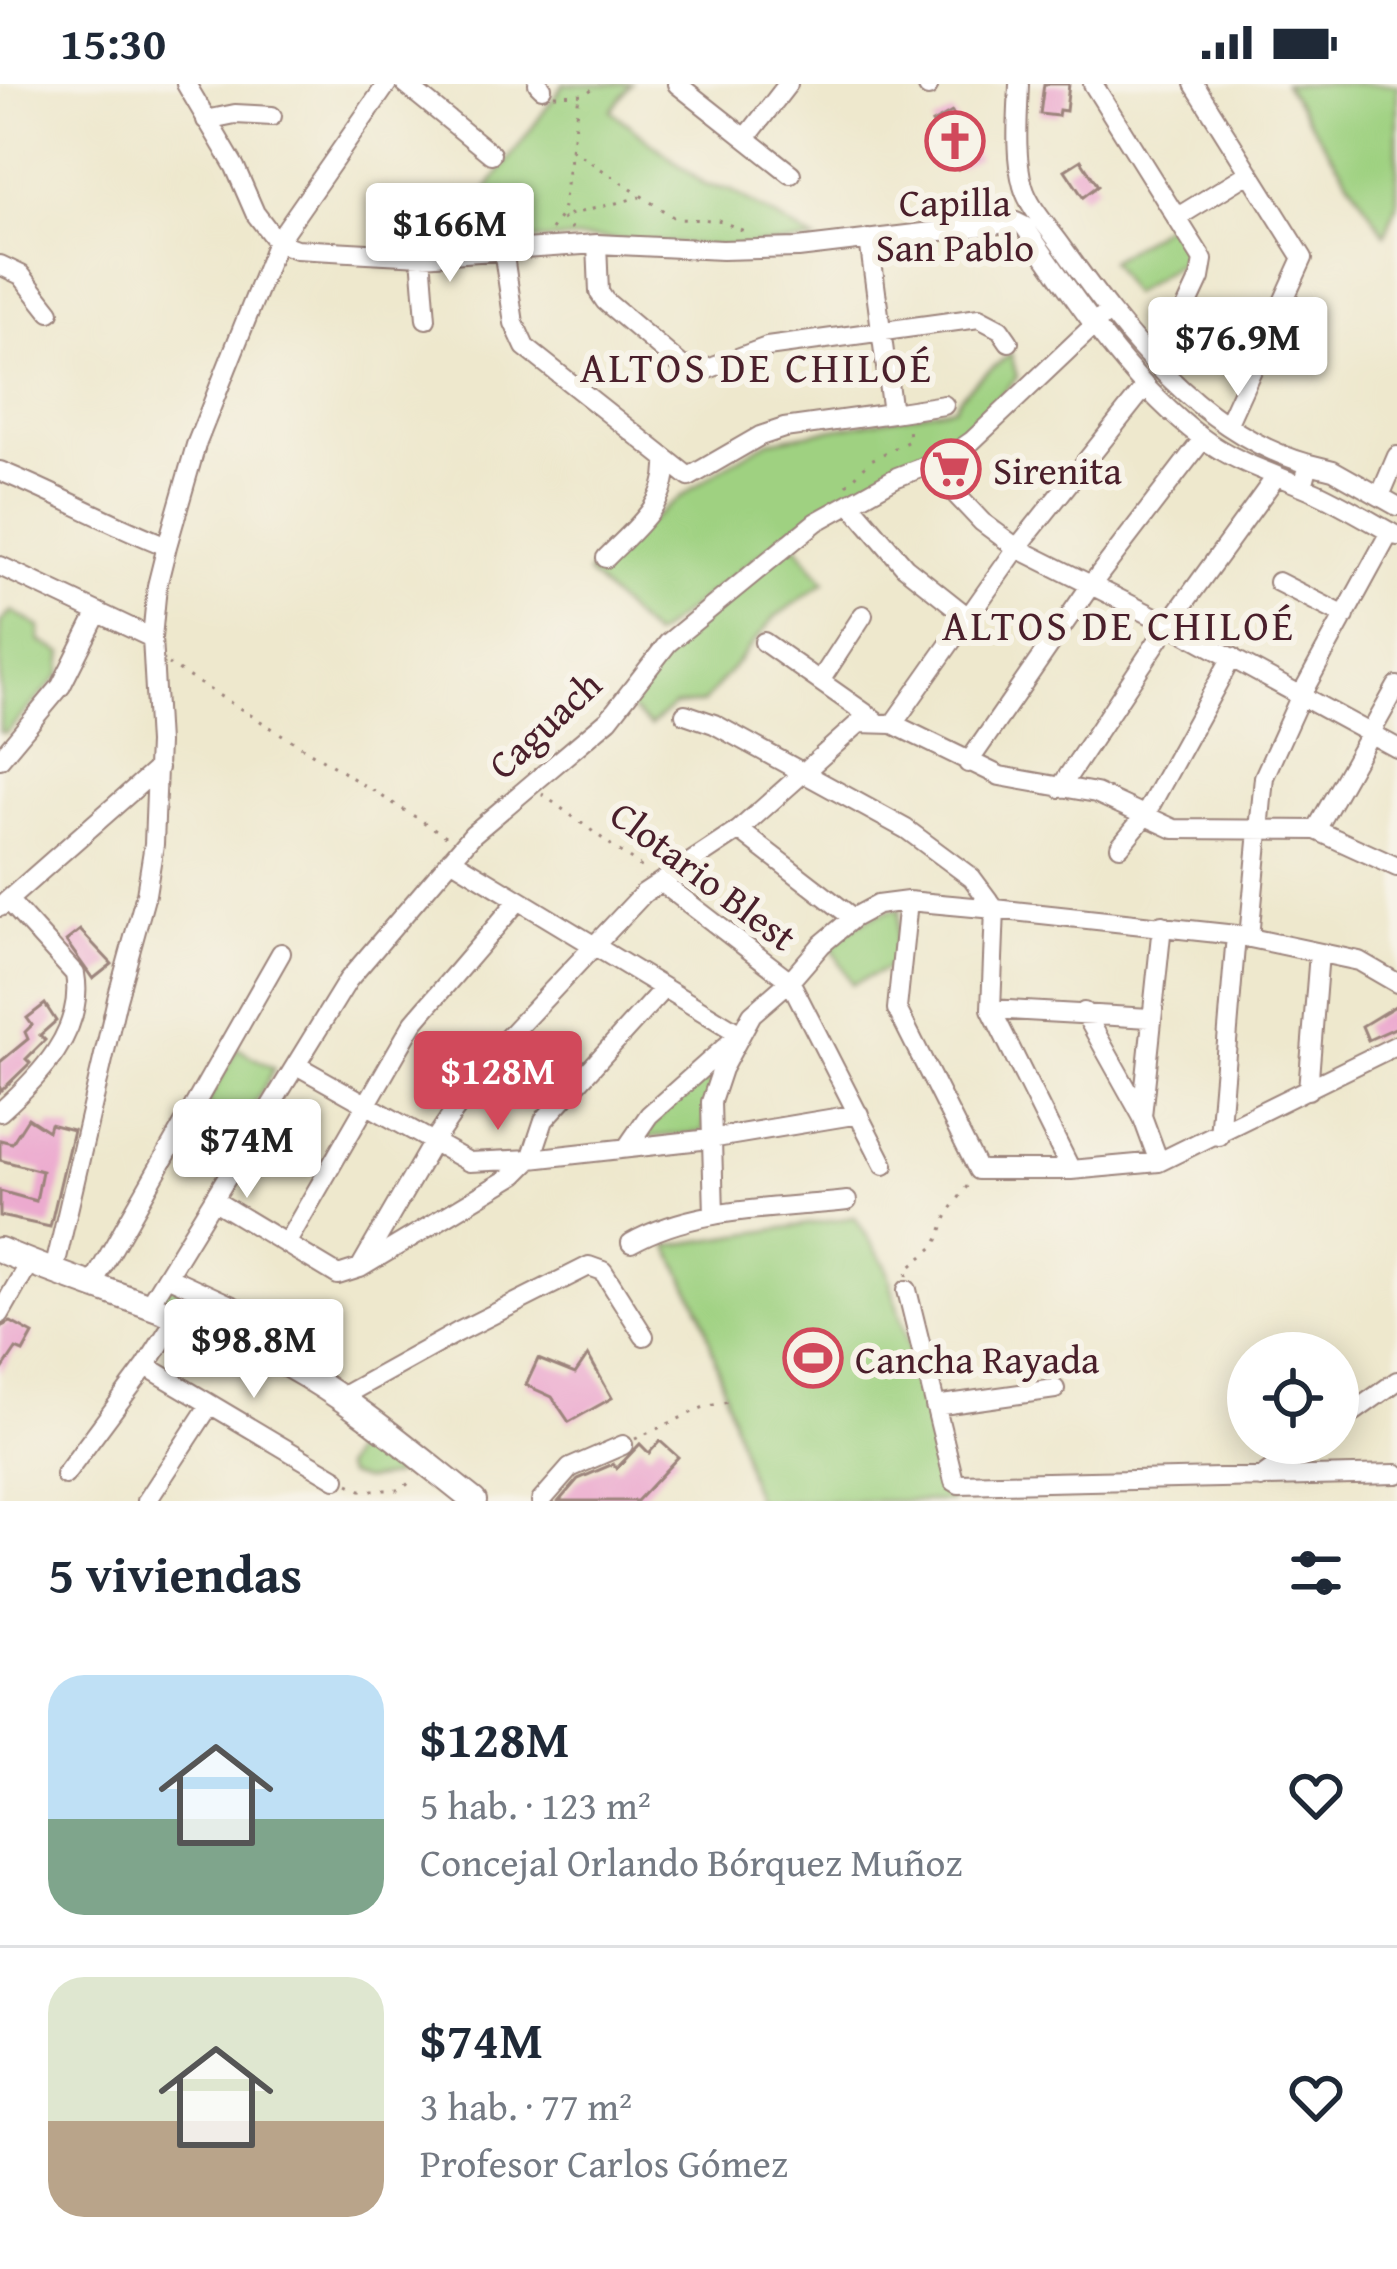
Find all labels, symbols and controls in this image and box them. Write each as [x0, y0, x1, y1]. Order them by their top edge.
text: 15:30 [60, 10, 166, 75]
church icon: Capilla San Pablo [924, 110, 986, 172]
place label: Capilla San Pablo [876, 173, 1034, 275]
pin: $166M [366, 183, 534, 285]
text: $166M [393, 193, 507, 250]
pin: $76.9M [1140, 297, 1336, 399]
text: $76.9M [1175, 307, 1301, 364]
district label: ALTOS DE CHILOÉ [580, 336, 934, 397]
supermarket icon: Sirenita [920, 438, 982, 500]
place label: Sirenita [993, 441, 1122, 498]
district label: ALTOS DE CHILOÉ [942, 594, 1296, 655]
street label: Caguach [474, 656, 614, 792]
street label: Clotario Blest [599, 786, 809, 964]
pin: $128M [414, 1031, 582, 1133]
text: $128M [441, 1041, 555, 1098]
pin: $74M [176, 1099, 318, 1201]
text: $74M [200, 1109, 294, 1166]
pin: $98.8M [156, 1299, 352, 1401]
text: $98.8M [191, 1309, 317, 1366]
sports icon: Cancha Rayada [782, 1327, 844, 1389]
place label: Cancha Rayada [855, 1330, 1100, 1387]
map controls [1227, 1332, 1359, 1464]
button: locate [1227, 1332, 1359, 1464]
text: 5 viviendas [48, 1536, 302, 1611]
icon: filters [1283, 1540, 1349, 1606]
text: $128M [420, 1701, 570, 1776]
icon: home [144, 1723, 288, 1867]
icon: heart [1283, 1762, 1349, 1828]
text: 5 hab. · 123 m² [420, 1776, 651, 1833]
text: Concejal Orlando Bórquez Muñoz [420, 1833, 962, 1890]
text: $74M [420, 2002, 543, 2077]
icon: home [144, 2025, 288, 2169]
icon: heart [1283, 2064, 1349, 2130]
text: 3 hab. · 77 m² [420, 2077, 632, 2134]
text: Profesor Carlos Gómez [420, 2134, 788, 2191]

